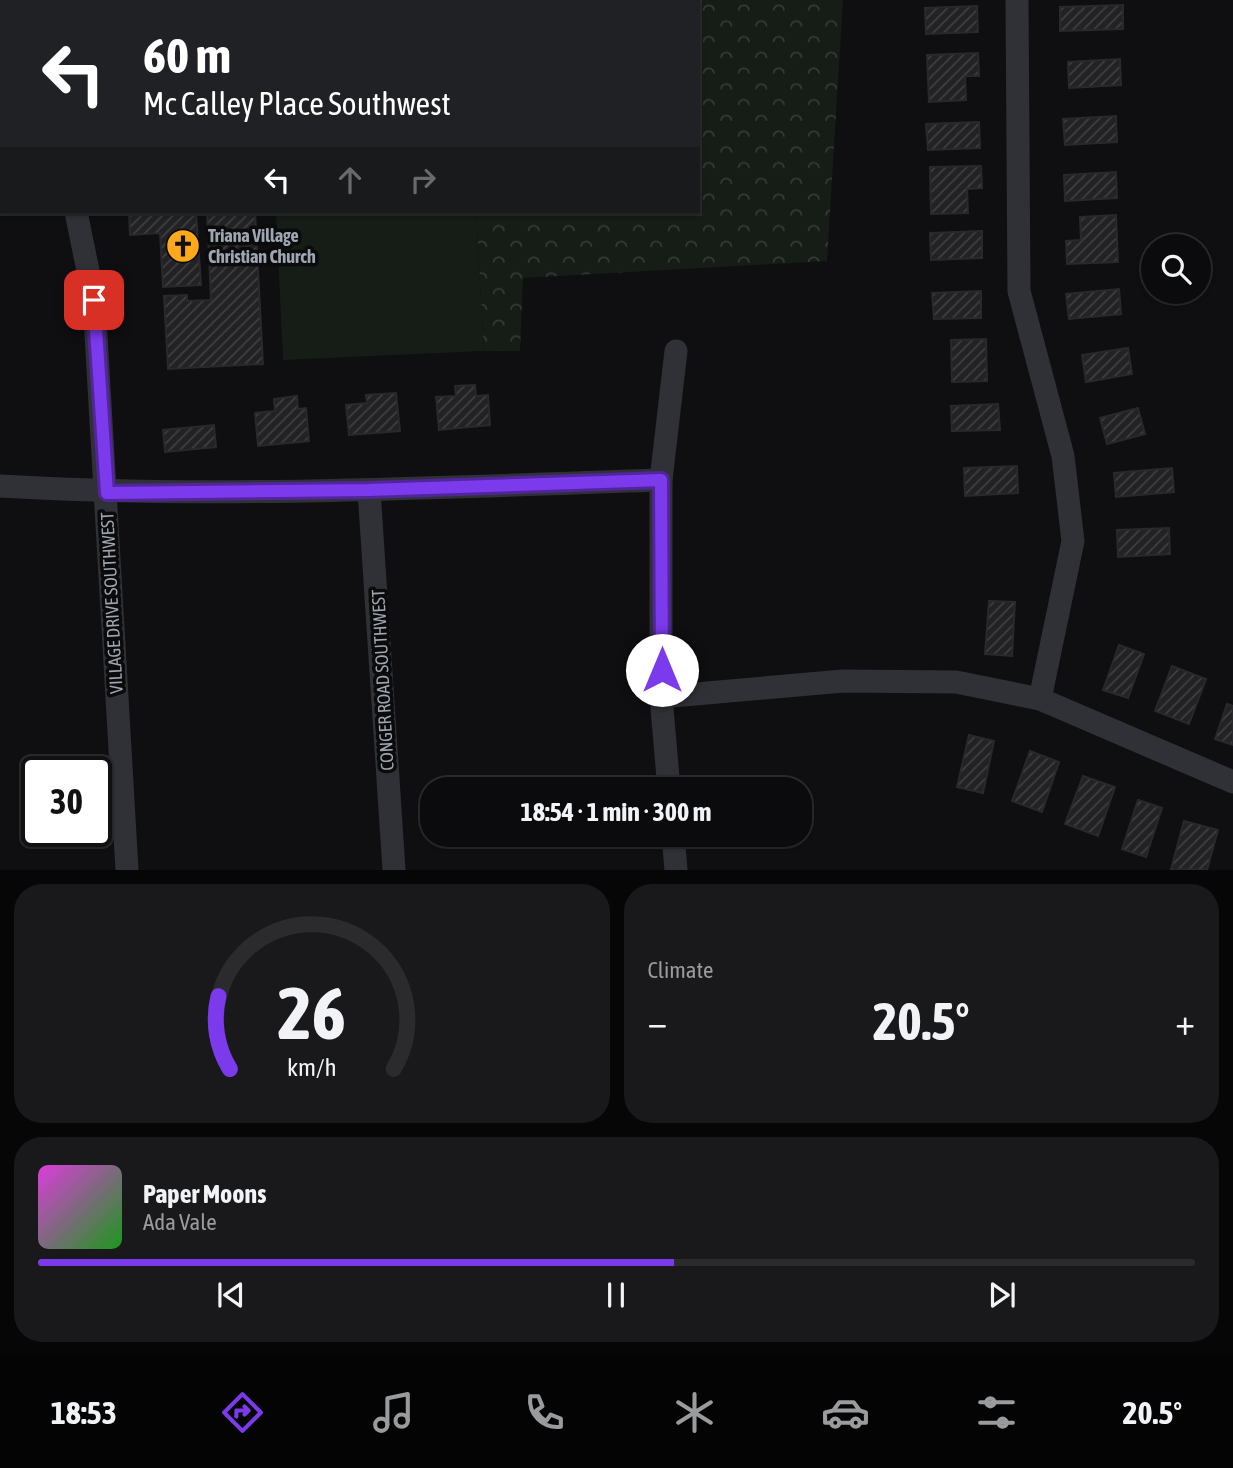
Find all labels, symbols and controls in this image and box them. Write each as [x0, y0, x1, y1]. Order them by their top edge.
text: 60 m [143, 27, 231, 83]
icon: left [28, 28, 119, 119]
text: Mc Calley Place Southwest [143, 85, 451, 122]
icon: left [258, 161, 296, 199]
icon: ahead [331, 161, 369, 199]
icon: right [404, 161, 442, 199]
place label: Triana Village Christian Church [208, 225, 316, 267]
church icon: Triana Village Christian Church [164, 227, 202, 265]
map controls [1141, 234, 1211, 304]
button: search [1141, 234, 1211, 304]
pin [64, 270, 124, 330]
icon: arrive [75, 281, 113, 319]
street label: VILLAGE DRIVE SOUTHWEST [96, 512, 127, 694]
street label: CONGER ROAD SOUTHWEST [367, 589, 398, 771]
position arrow [625, 633, 699, 707]
speed limit sign: 30 [21, 756, 112, 847]
text: 18:54 · 1 min · 300 m [521, 797, 711, 827]
text: Climate [648, 957, 713, 983]
text: 26 [278, 972, 346, 1055]
text: 20.5° [873, 991, 970, 1051]
text: − [648, 1000, 667, 1043]
text: + [1175, 1000, 1195, 1043]
text: km/h [287, 1053, 337, 1081]
text: Paper Moons [143, 1179, 266, 1209]
text: Ada Vale [143, 1209, 217, 1235]
icon: previous [212, 1276, 250, 1314]
icon: pause [597, 1276, 635, 1314]
icon: next [983, 1276, 1021, 1314]
icon: directions [218, 1388, 267, 1437]
icon: music [369, 1388, 418, 1437]
icon: phone [520, 1388, 569, 1437]
icon: climate [670, 1388, 719, 1437]
icon: car [821, 1388, 870, 1437]
icon: filters [972, 1388, 1021, 1437]
text: 18:53 [51, 1394, 117, 1431]
text: 20.5° [1122, 1394, 1182, 1431]

